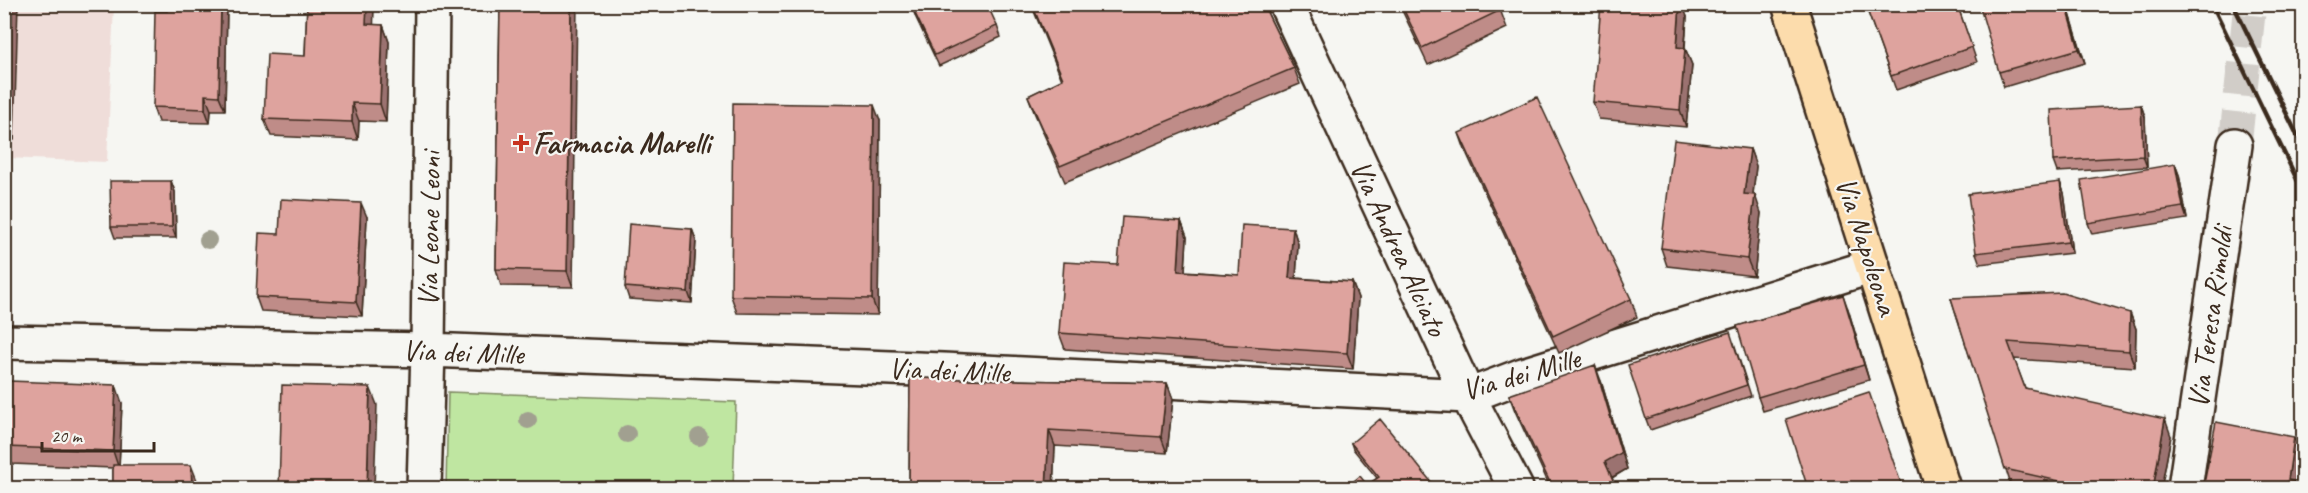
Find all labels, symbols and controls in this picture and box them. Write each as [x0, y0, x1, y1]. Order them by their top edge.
place label: Farmacia Marelli [533, 124, 715, 162]
marker: Farmacia Marelli [514, 136, 528, 150]
street label: Via Leone Leoni [409, 148, 449, 307]
street label: Via Andrea Alciato [1342, 154, 1457, 343]
street label: Via Napoleona [1827, 172, 1908, 322]
street label: Via Teresa Rimoldi [2178, 220, 2242, 410]
street label: Via dei Mille [402, 331, 526, 373]
street label: Via dei Mille [1458, 338, 1587, 409]
street label: Via dei Mille [888, 349, 1012, 391]
scale bar [42, 415, 154, 453]
text: 20 m [51, 425, 84, 447]

